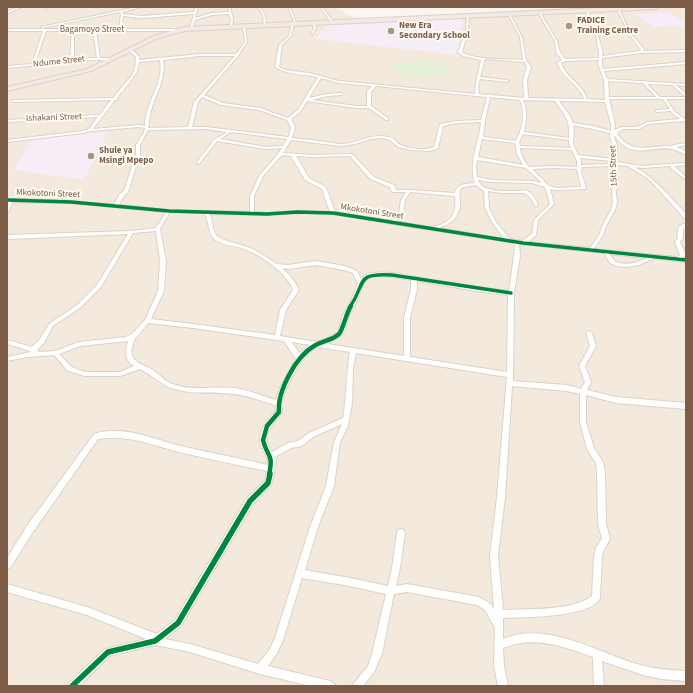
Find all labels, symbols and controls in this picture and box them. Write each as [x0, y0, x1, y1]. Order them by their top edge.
place label: FADICE Training Centre [577, 16, 638, 37]
place label: New Era Secondary School [399, 21, 470, 42]
marker: FADICE Training Centre [564, 21, 574, 31]
street label: Bagamoyo Street [60, 25, 124, 35]
marker: New Era Secondary School [386, 26, 396, 36]
street label: Ndume Street [33, 54, 85, 70]
street label: Ishakani Street [26, 112, 82, 124]
street label: 15th Street [608, 145, 620, 187]
place label: Shule ya Msingi Mpepo [99, 146, 153, 167]
marker: Shule ya Msingi Mpepo [86, 151, 96, 161]
street label: Mkokotoni Street [16, 187, 80, 201]
street label: Mkokotoni Street [340, 202, 404, 222]

